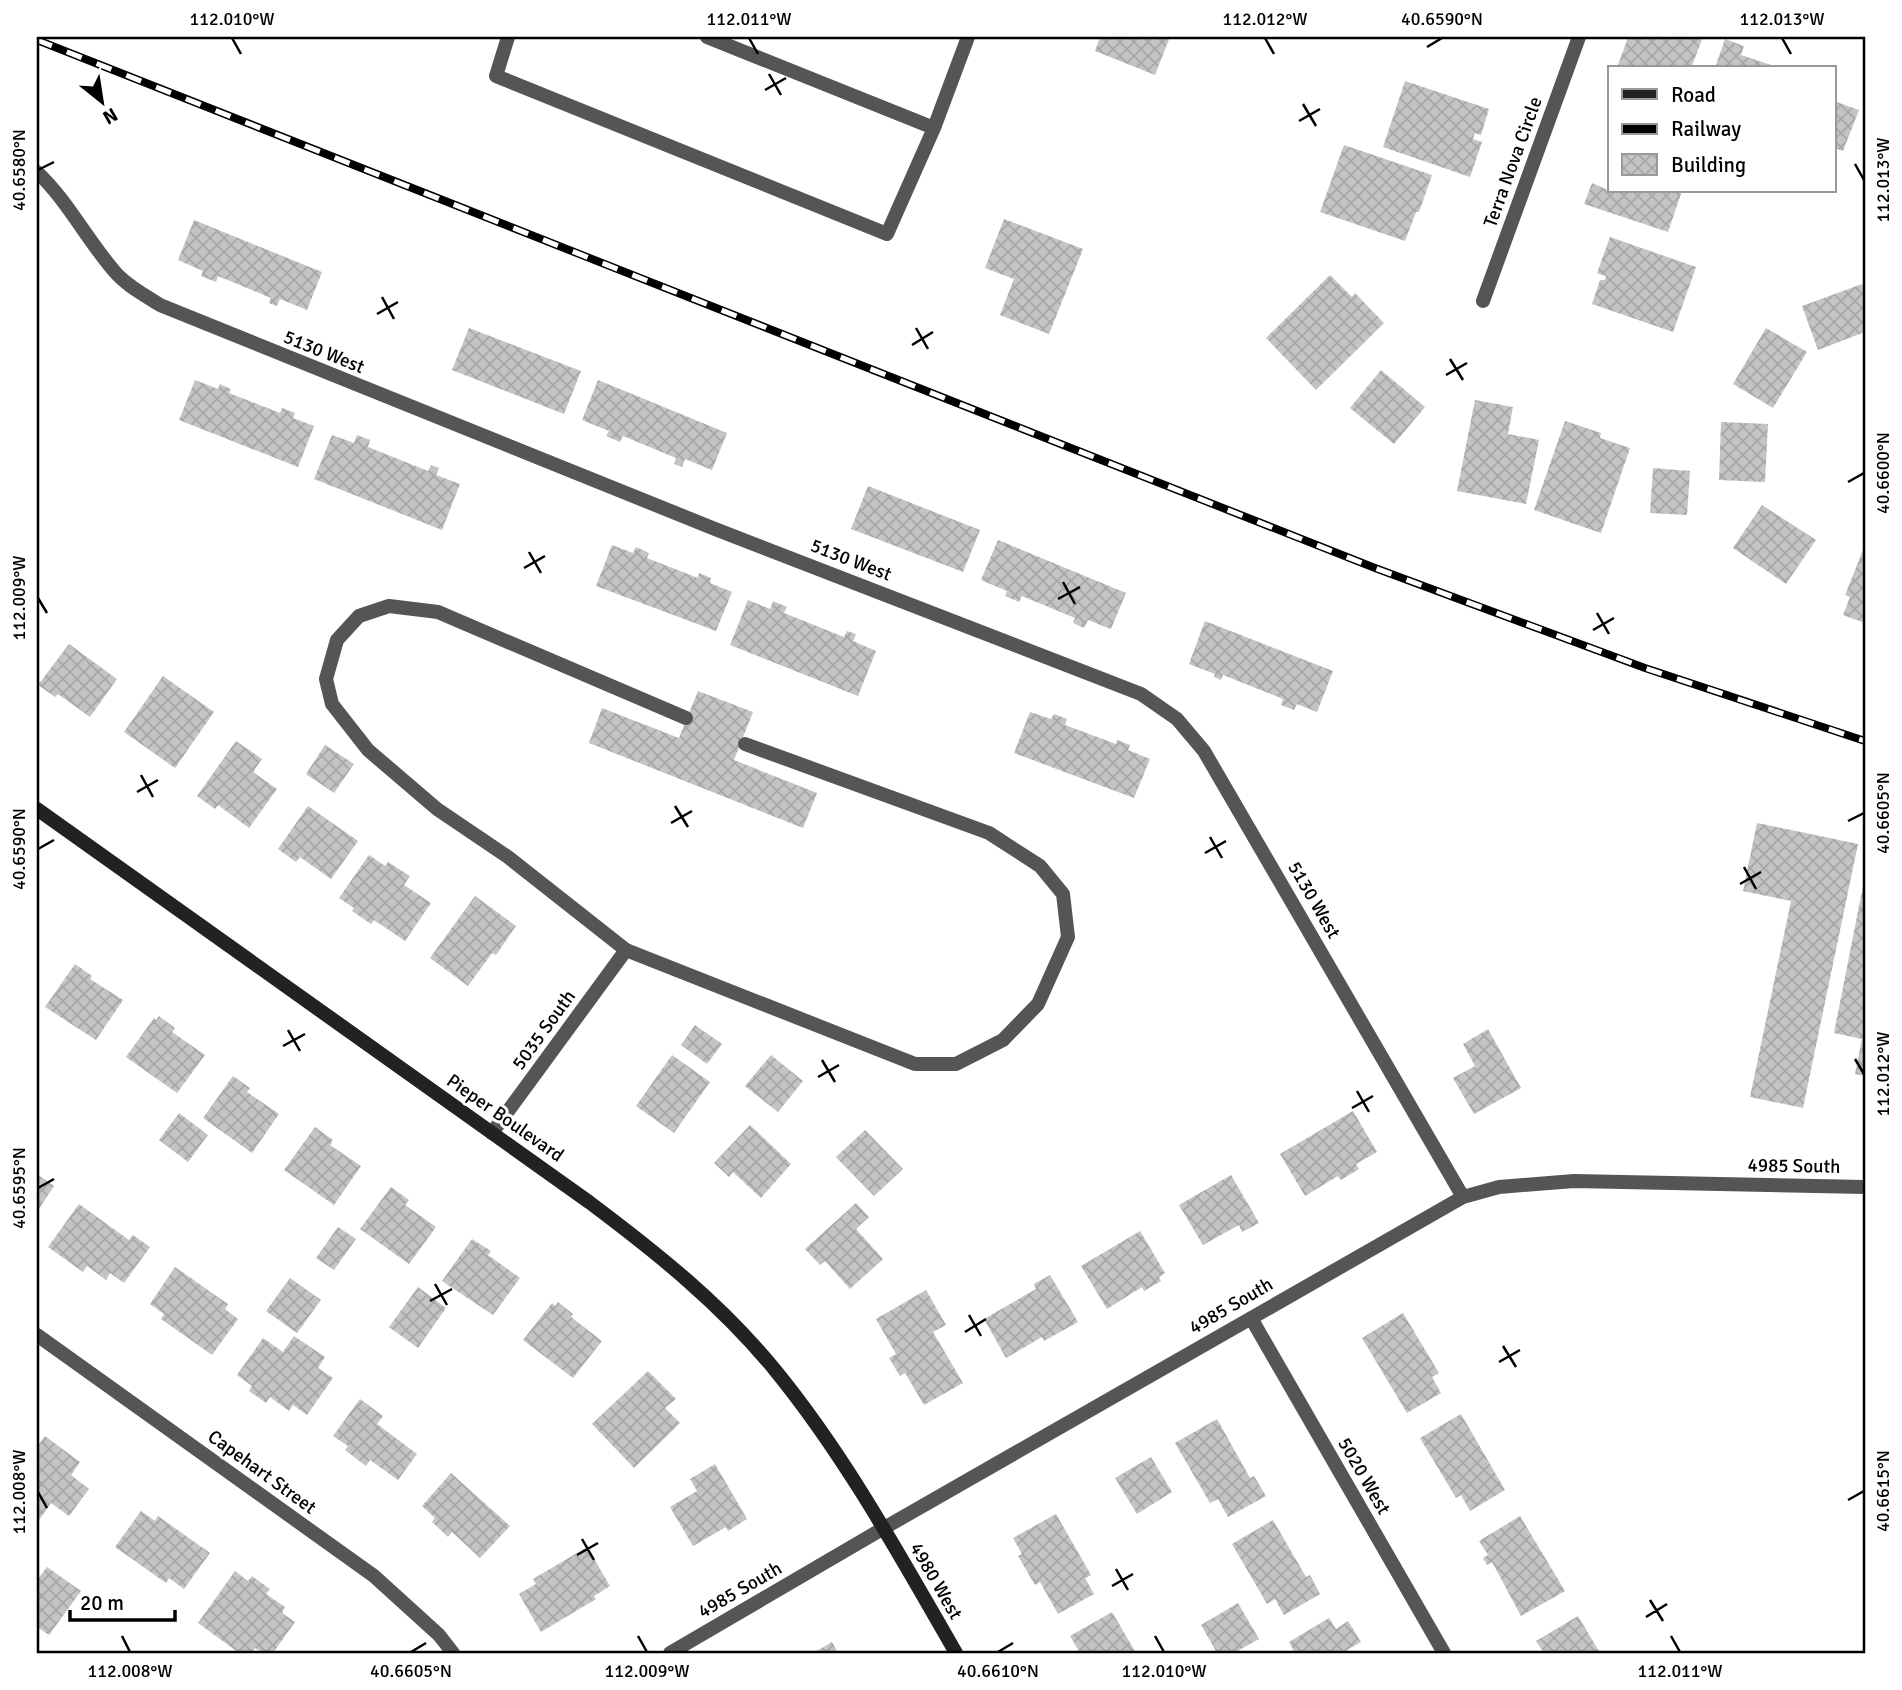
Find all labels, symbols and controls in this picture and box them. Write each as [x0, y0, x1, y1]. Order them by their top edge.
text: 112.010°W [189, 8, 275, 30]
text: 112.011°W [706, 8, 792, 30]
text: 112.012°W [1222, 8, 1308, 30]
text: 40.6590°N [1401, 8, 1483, 30]
text: 112.013°W [1739, 8, 1825, 30]
north arrow [66, 66, 136, 136]
legend [1608, 66, 1836, 192]
text: Road [1671, 82, 1716, 108]
street label: Terra Nova Circle [1478, 93, 1548, 231]
text: N [98, 102, 122, 130]
text: Railway [1671, 116, 1741, 142]
text: 40.6580°N [8, 129, 30, 211]
text: 112.013°W [1872, 137, 1894, 223]
text: Building [1671, 152, 1746, 178]
street label: 5130 West [280, 325, 368, 379]
text: 40.6600°N [1872, 432, 1894, 514]
street label: 5130 West [807, 534, 895, 587]
text: 112.009°W [8, 555, 30, 641]
text: 40.6605°N [1872, 772, 1894, 854]
text: 40.6590°N [8, 808, 30, 890]
street label: 5130 West [1282, 857, 1346, 943]
street label: 5035 South [507, 985, 581, 1075]
text: 112.012°W [1872, 1031, 1894, 1117]
street label: Pieper Boulevard [442, 1069, 568, 1167]
text: 40.6595°N [8, 1147, 30, 1229]
street label: 4985 South [1747, 1153, 1841, 1179]
street label: 4985 South [1185, 1272, 1277, 1340]
street label: Capehart Street [203, 1425, 321, 1520]
street label: 5020 West [1332, 1433, 1396, 1519]
text: 112.008°W [8, 1449, 30, 1535]
text: 40.6615°N [1872, 1450, 1894, 1532]
street label: 4980 West [904, 1538, 968, 1624]
street label: 4985 South [694, 1556, 786, 1624]
scale bar [70, 1578, 175, 1622]
text: 20 m [80, 1590, 124, 1616]
text: 112.008°W [87, 1660, 173, 1682]
text: 40.6605°N [370, 1660, 452, 1682]
text: 112.009°W [604, 1660, 690, 1682]
text: 40.6610°N [957, 1660, 1039, 1682]
text: 112.010°W [1121, 1660, 1207, 1682]
text: 112.011°W [1637, 1660, 1723, 1682]

